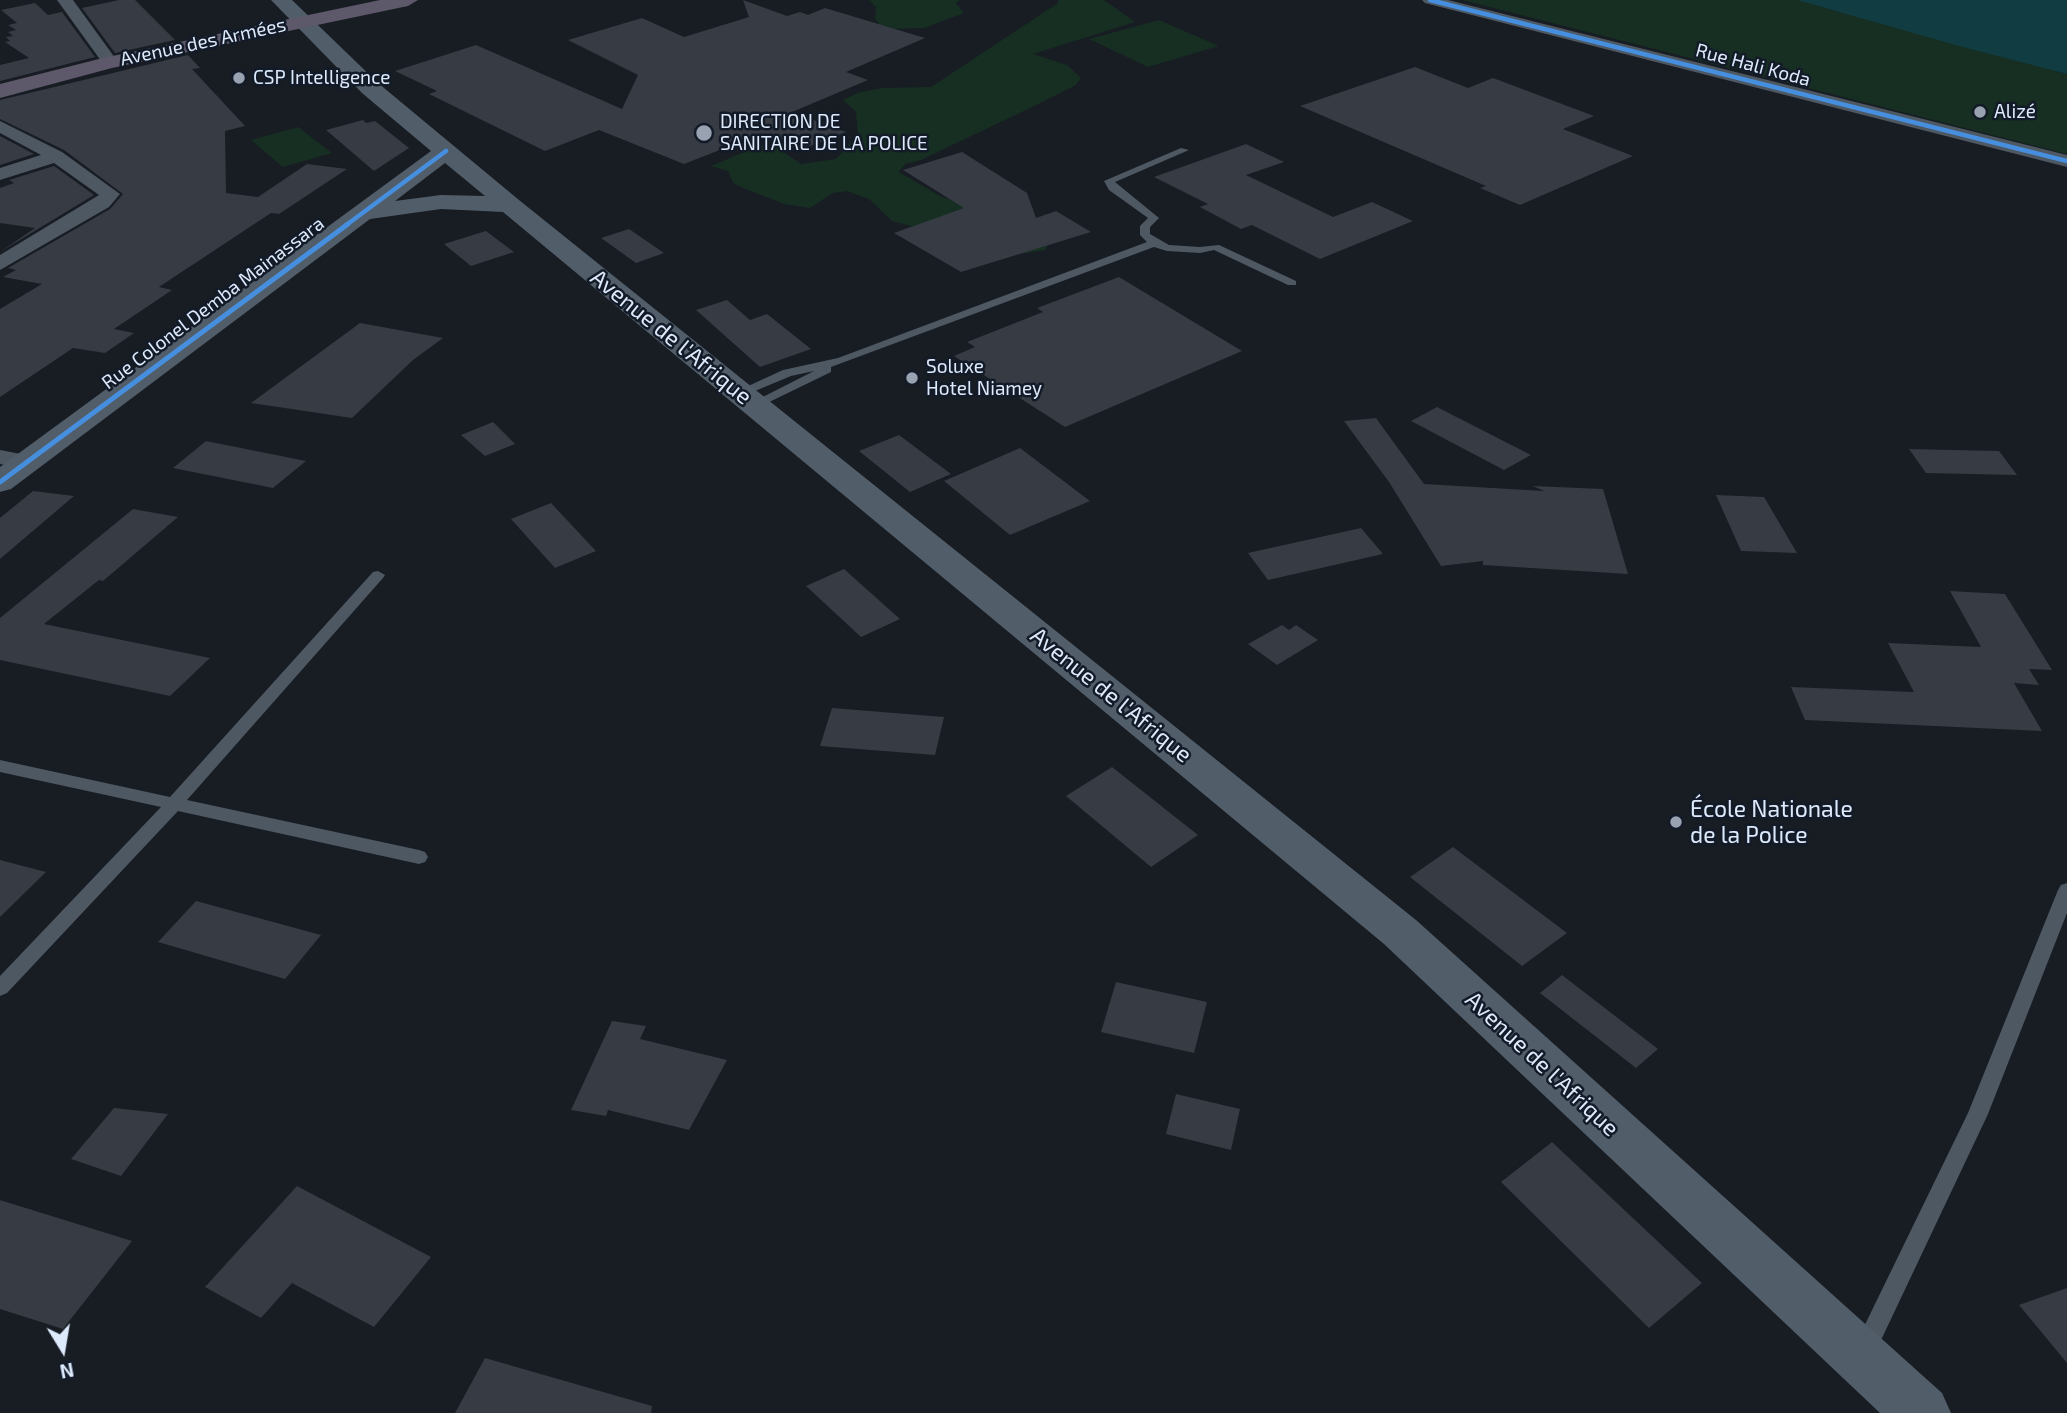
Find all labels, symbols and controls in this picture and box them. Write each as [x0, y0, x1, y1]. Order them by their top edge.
street label: Avenue des Armées [118, 13, 288, 71]
street label: Rue Hali Koda [1693, 39, 1813, 91]
place label: CSP Intelligence [253, 67, 391, 89]
marker: CSP Intelligence [231, 70, 247, 86]
place label: Alizé [1994, 101, 2036, 123]
marker: Alizé [1972, 104, 1988, 120]
place label: DIRECTION DE SANITAIRE DE LA POLICE [720, 111, 928, 155]
marker: DIRECTION DE SANITAIRE DE LA POLICE [694, 123, 714, 143]
street label: Rue Colonel Demba Mainassara [97, 212, 329, 394]
street label: Avenue de l'Afrique [585, 263, 757, 411]
place label: Soluxe Hotel Niamey [926, 356, 1042, 400]
marker: Soluxe Hotel Niamey [904, 370, 920, 386]
street label: Avenue de l'Afrique [1025, 621, 1197, 769]
place label: École Nationale de la Police [1690, 795, 1853, 849]
marker: École Nationale de la Police [1668, 814, 1684, 830]
street label: Avenue de l'Afrique [1460, 986, 1624, 1142]
north arrow [28, 1315, 98, 1385]
text: N [58, 1359, 76, 1384]

